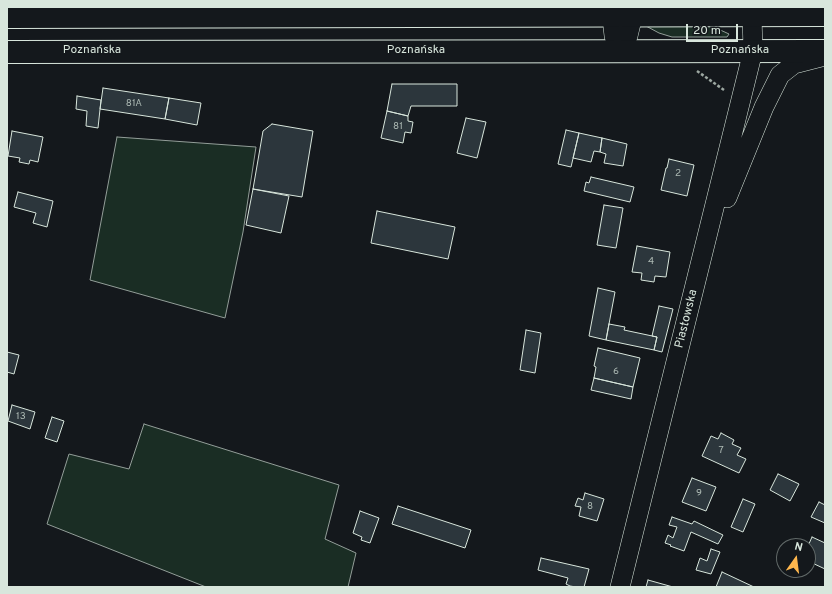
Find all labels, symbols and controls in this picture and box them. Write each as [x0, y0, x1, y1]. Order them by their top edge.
scale bar [688, 16, 740, 42]
text: 20 m [693, 23, 721, 39]
street label: Poznańska [63, 44, 121, 58]
street label: Poznańska [387, 44, 445, 58]
street label: Poznańska [711, 44, 769, 58]
house number: 81A [126, 98, 142, 110]
house number: 81 [393, 121, 403, 133]
house number: 2 [675, 168, 681, 180]
house number: 4 [648, 256, 654, 268]
street label: Piastowska [673, 288, 701, 350]
house number: 6 [613, 366, 619, 378]
house number: 13 [16, 411, 26, 423]
house number: 7 [718, 445, 724, 457]
house number: 9 [696, 488, 702, 500]
house number: 8 [587, 501, 593, 513]
north arrow [776, 538, 816, 578]
text: N [793, 540, 804, 555]

